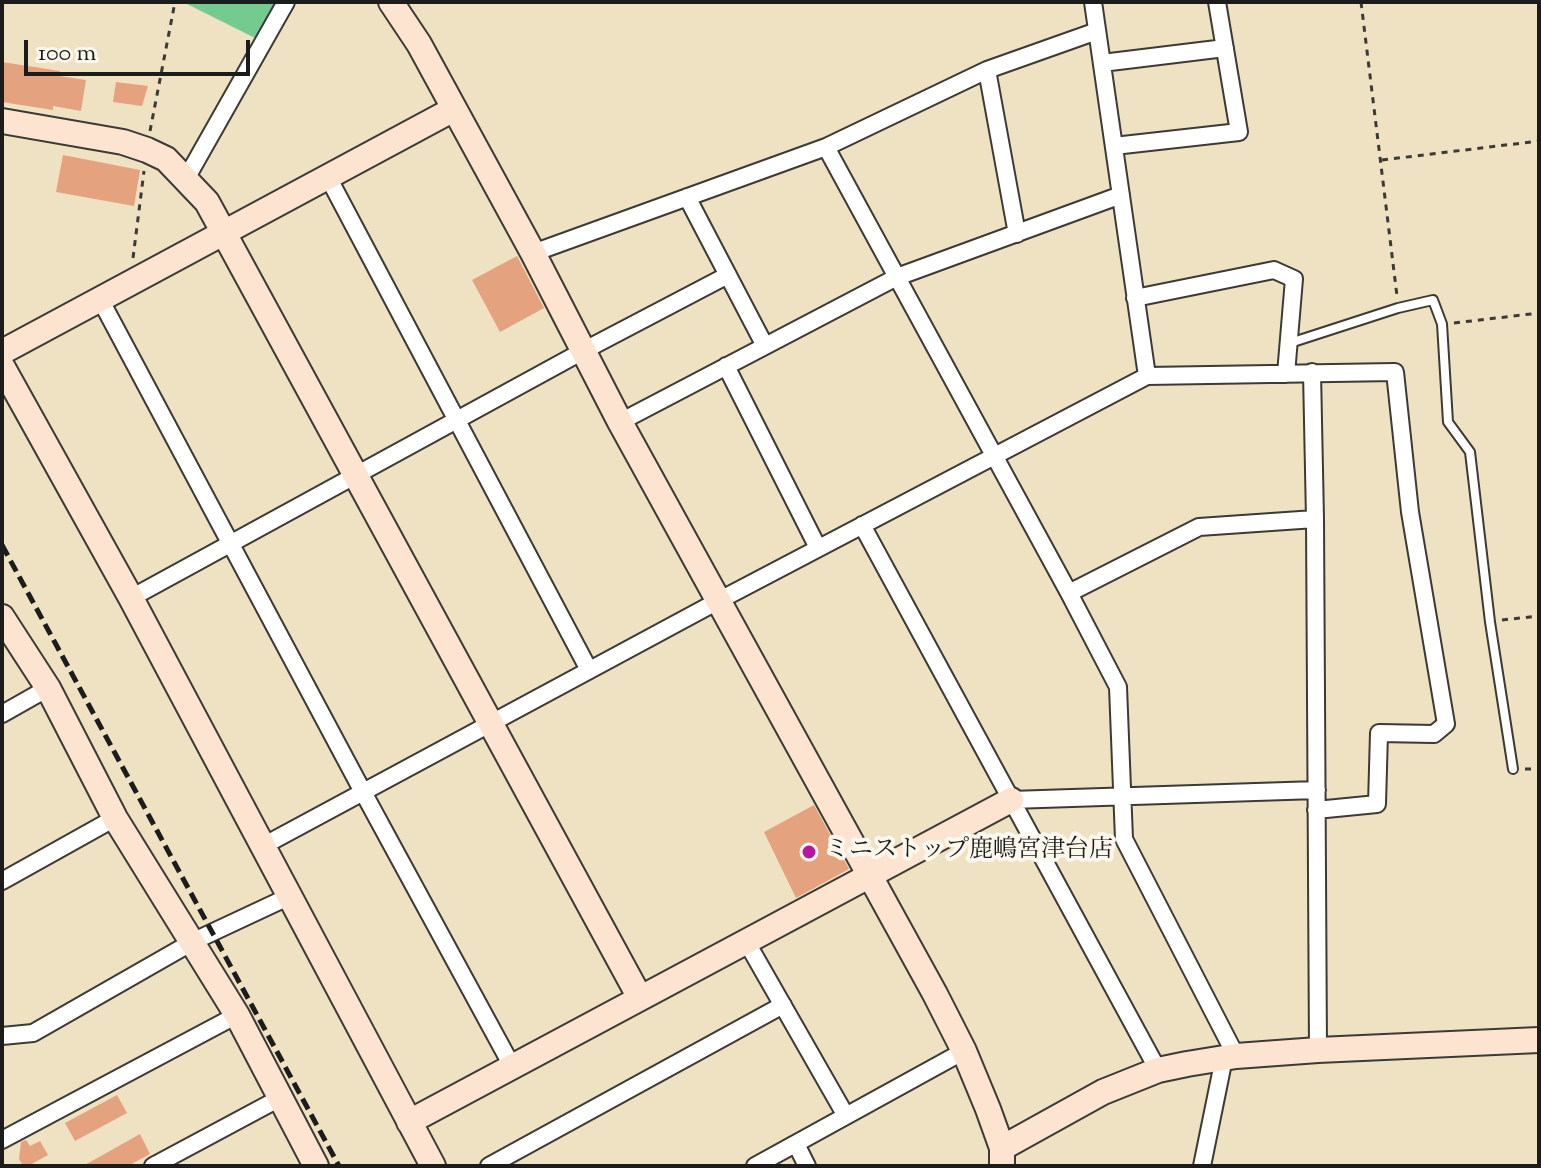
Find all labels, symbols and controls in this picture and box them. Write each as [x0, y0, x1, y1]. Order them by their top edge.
scale bar [28, 24, 254, 74]
text: 100 m [38, 37, 96, 71]
place label: ミニストップ鹿嶋宮津台店 [825, 838, 1113, 866]
marker: ミニストップ鹿嶋宮津台店 [800, 843, 818, 861]

